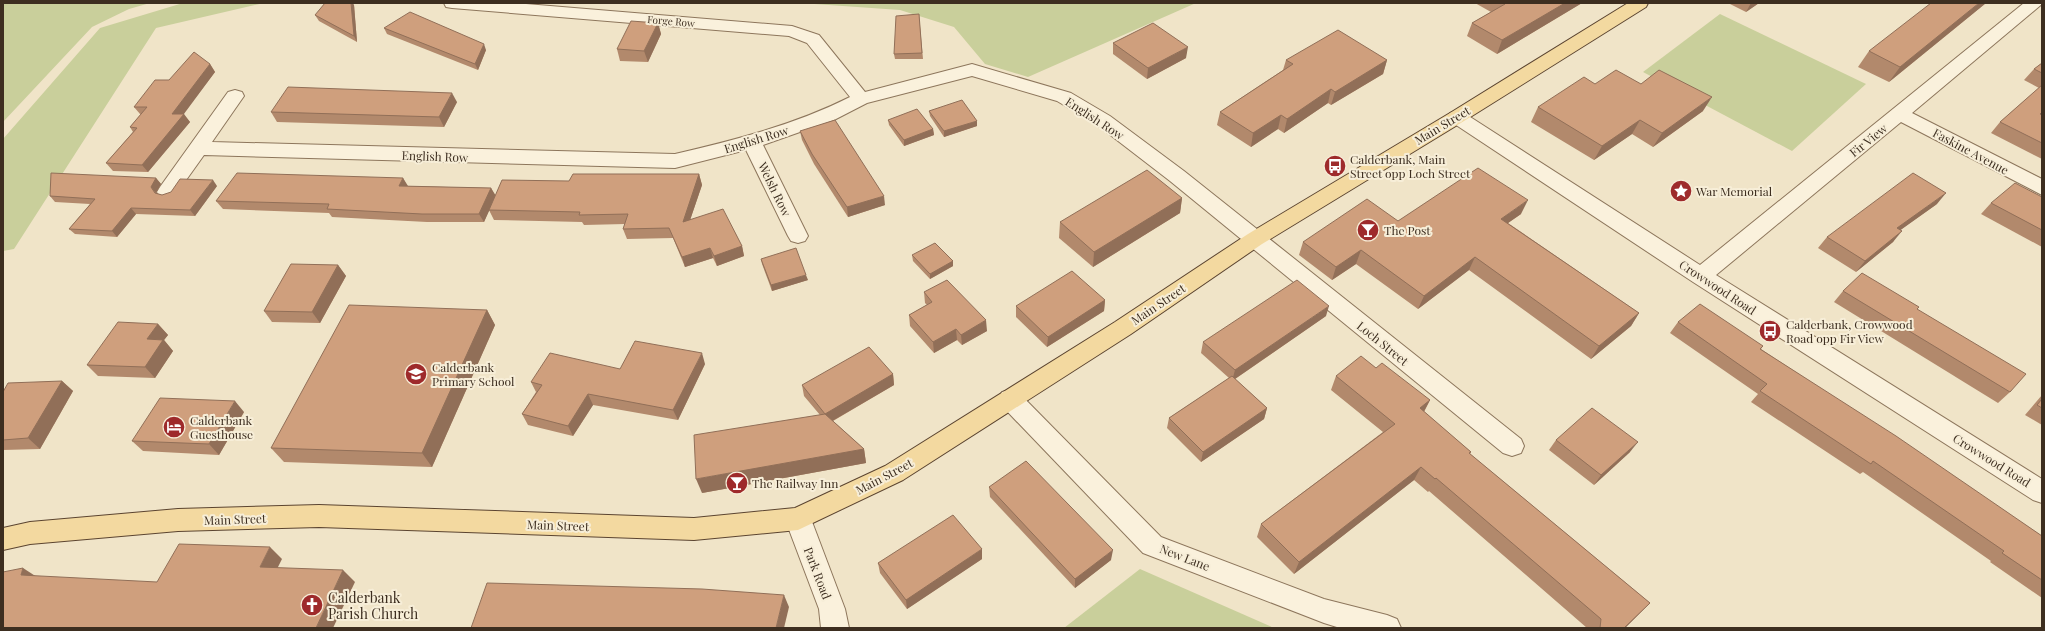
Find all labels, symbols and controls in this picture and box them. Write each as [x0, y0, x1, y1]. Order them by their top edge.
street label: Forge Row [647, 12, 696, 30]
street label: English Row [1063, 93, 1128, 143]
street label: Main Street [1411, 102, 1473, 148]
street label: Fir View [1846, 119, 1891, 160]
street label: English Row [722, 121, 791, 156]
street label: Faskine Avenue [1930, 124, 2012, 178]
street label: English Row [401, 147, 469, 165]
place label: Calderbank, Main Street opp Loch Street [1350, 151, 1471, 181]
bus stop icon: Calderbank, Main Street opp Loch Street [1322, 153, 1348, 179]
street label: Welsh Row [755, 158, 795, 219]
place icon: War Memorial [1668, 178, 1694, 204]
place label: War Memorial [1695, 183, 1773, 199]
bar icon: The Post [1355, 217, 1381, 243]
place label: The Post [1384, 222, 1431, 238]
street label: Crowwood Road [1676, 256, 1760, 318]
street label: Main Street [1128, 280, 1189, 328]
place label: Calderbank, Crowwood Road opp Fir View [1786, 316, 1913, 346]
street label: Loch Street [1354, 317, 1413, 369]
bus stop icon: Calderbank, Crowwood Road opp Fir View [1757, 318, 1783, 344]
place label: Calderbank Primary School [432, 359, 515, 389]
school or university icon: Calderbank Primary School [403, 361, 429, 387]
place label: Calderbank Guesthouse [190, 412, 253, 442]
hotel icon: Calderbank Guesthouse [161, 414, 187, 440]
street label: Crowwood Road [1950, 430, 2034, 490]
street label: Main Street [853, 454, 916, 498]
bar icon: The Railway Inn [724, 470, 750, 496]
place label: The Railway Inn [752, 475, 838, 491]
street label: Main Street [204, 510, 267, 528]
street label: Main Street [527, 516, 590, 534]
street label: New Lane [1158, 540, 1212, 574]
street label: Park Road [801, 545, 835, 601]
place label: Calderbank Parish Church [328, 588, 419, 623]
church icon: Calderbank Parish Church [299, 592, 325, 618]

